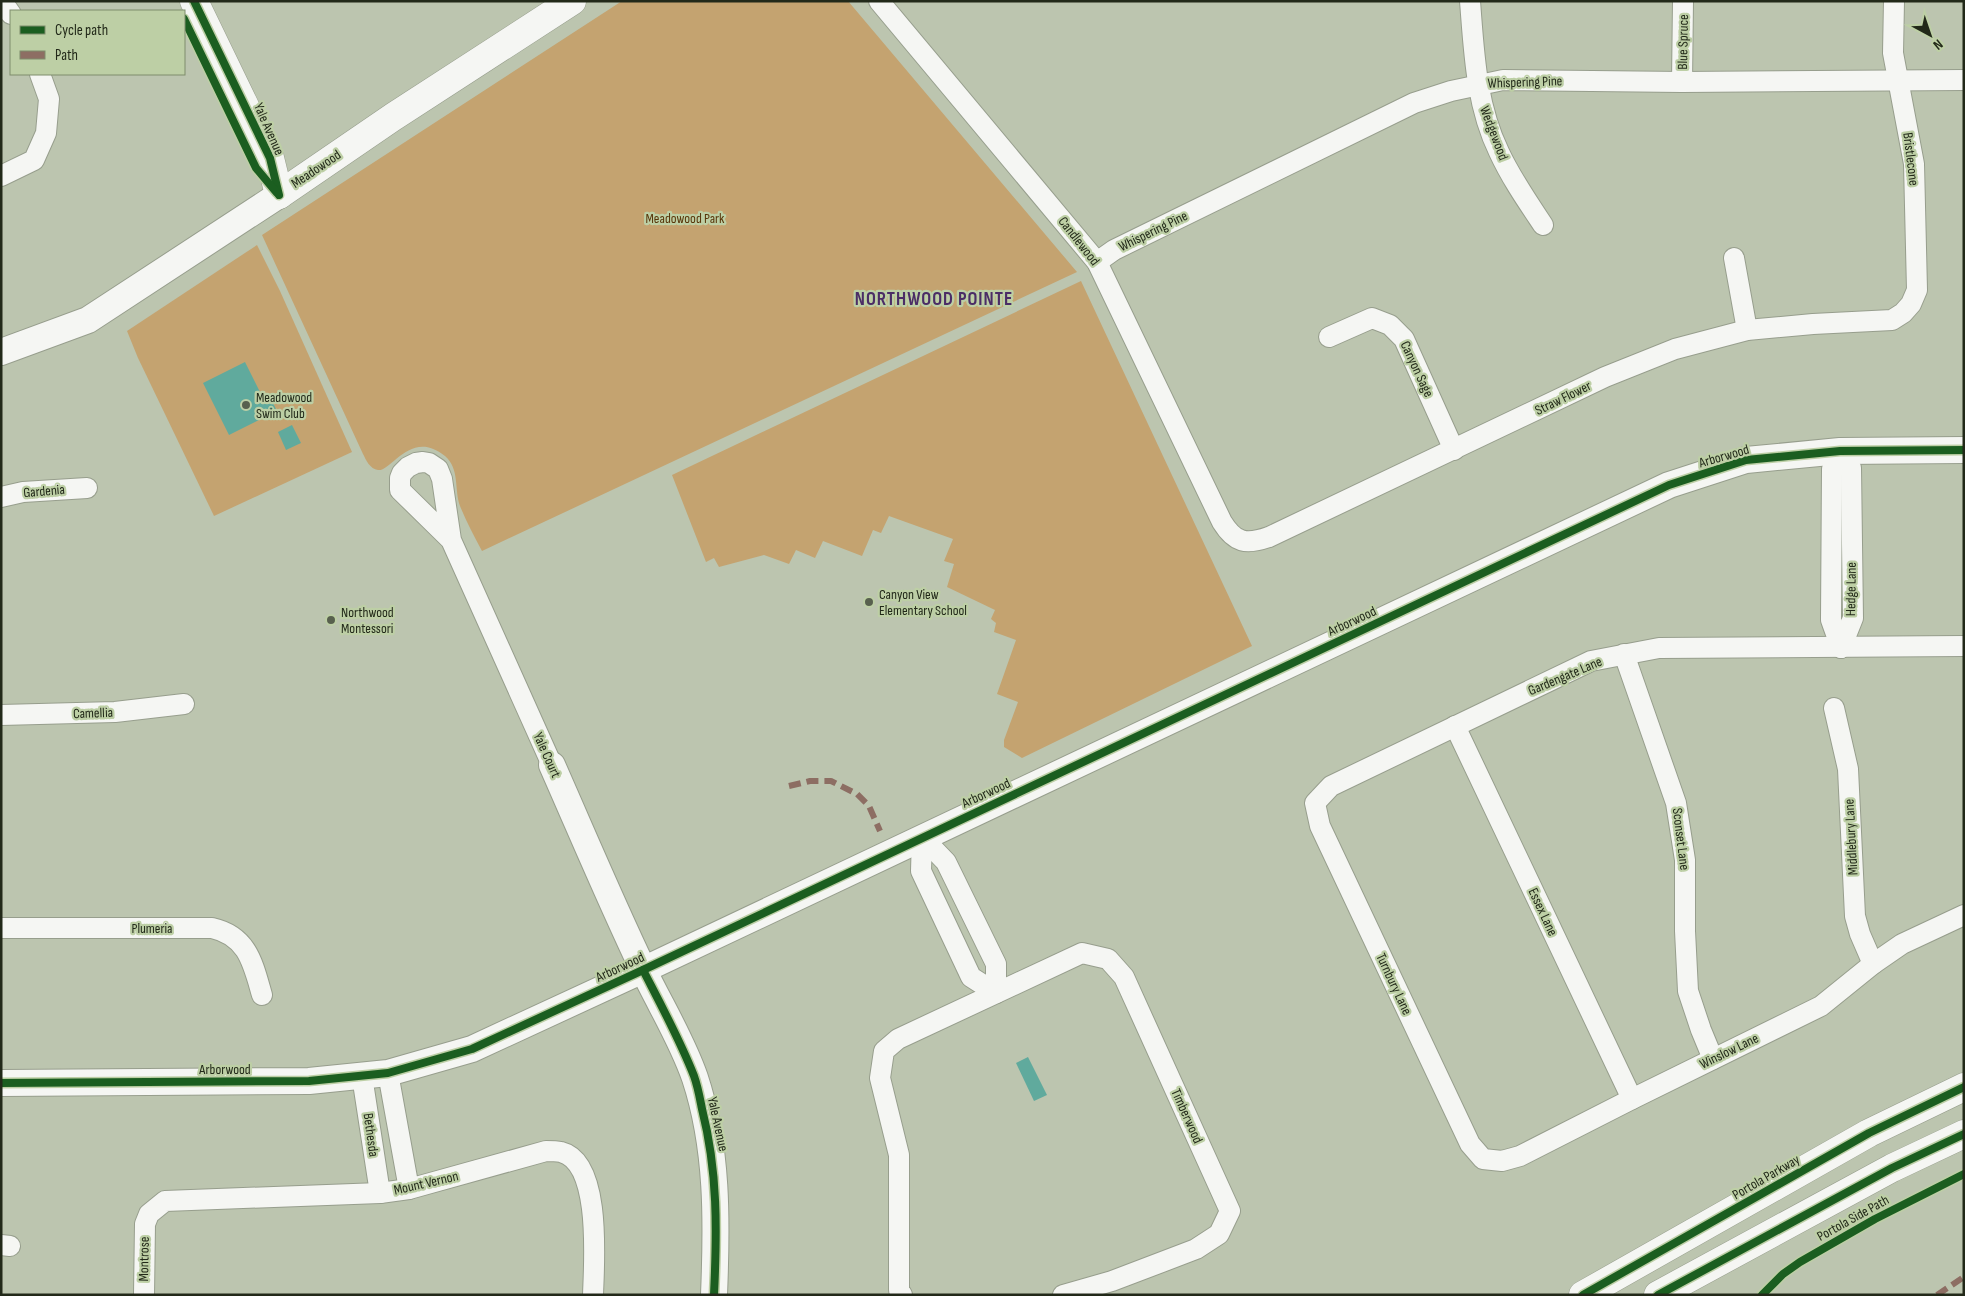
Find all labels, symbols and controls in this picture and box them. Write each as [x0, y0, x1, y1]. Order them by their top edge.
legend [10, 10, 185, 75]
north arrow [1905, 10, 1955, 60]
street label: Blue Spruce [1674, 14, 1692, 70]
text: Cycle path [55, 21, 108, 40]
text: N [1930, 36, 1946, 53]
text: Path [55, 46, 78, 65]
street label: Whispering Pine [1487, 72, 1563, 92]
street label: Yale Avenue [250, 100, 288, 158]
street label: Wedgewood [1476, 103, 1512, 163]
street label: Bristlecone [1899, 131, 1923, 187]
street label: Meadowood [288, 146, 344, 192]
street label: Whispering Pine [1116, 207, 1190, 255]
park label: Meadowood Park [646, 210, 725, 227]
street label: Candlewood [1055, 213, 1103, 269]
district label: NORTHWOOD POINTE [855, 288, 1013, 311]
street label: Canyon Sage [1397, 338, 1437, 400]
street label: Straw Flower [1532, 377, 1594, 419]
place label: Meadowood Swim Club [256, 389, 312, 422]
marker: Meadowood Swim Club [240, 399, 252, 411]
street label: Arborwood [1696, 441, 1751, 472]
street label: Gardenia [23, 481, 65, 501]
street label: Hedge Lane [1842, 562, 1860, 616]
place label: Canyon View Elementary School [879, 586, 967, 619]
marker: Canyon View Elementary School [863, 596, 875, 608]
street label: Arborwood [1324, 602, 1379, 640]
place label: Northwood Montessori [341, 604, 394, 637]
marker: Northwood Montessori [325, 614, 337, 626]
street label: Gardengate Lane [1526, 653, 1604, 699]
street label: Camellia [73, 704, 113, 722]
street label: Yale Court [529, 730, 565, 780]
street label: Arborwood [958, 774, 1013, 812]
street label: Middlebury Lane [1841, 798, 1861, 876]
street label: Sconset Lane [1669, 807, 1693, 871]
street label: Essex Lane [1525, 885, 1561, 939]
street label: Plumeria [132, 920, 173, 937]
street label: Arborwood [592, 948, 647, 986]
street label: Turnbury Lane [1372, 950, 1416, 1018]
street label: Winslow Lane [1697, 1029, 1761, 1073]
street label: Arborwood [198, 1061, 251, 1078]
street label: Timberwood [1167, 1086, 1207, 1146]
street label: Yale Avenue [704, 1095, 732, 1153]
street label: Bethesda [360, 1112, 382, 1158]
street label: Portola Parkway [1729, 1151, 1803, 1203]
street label: Mount Vernon [392, 1167, 460, 1199]
street label: Portola Side Path [1814, 1191, 1892, 1245]
street label: Montrose [135, 1236, 153, 1282]

